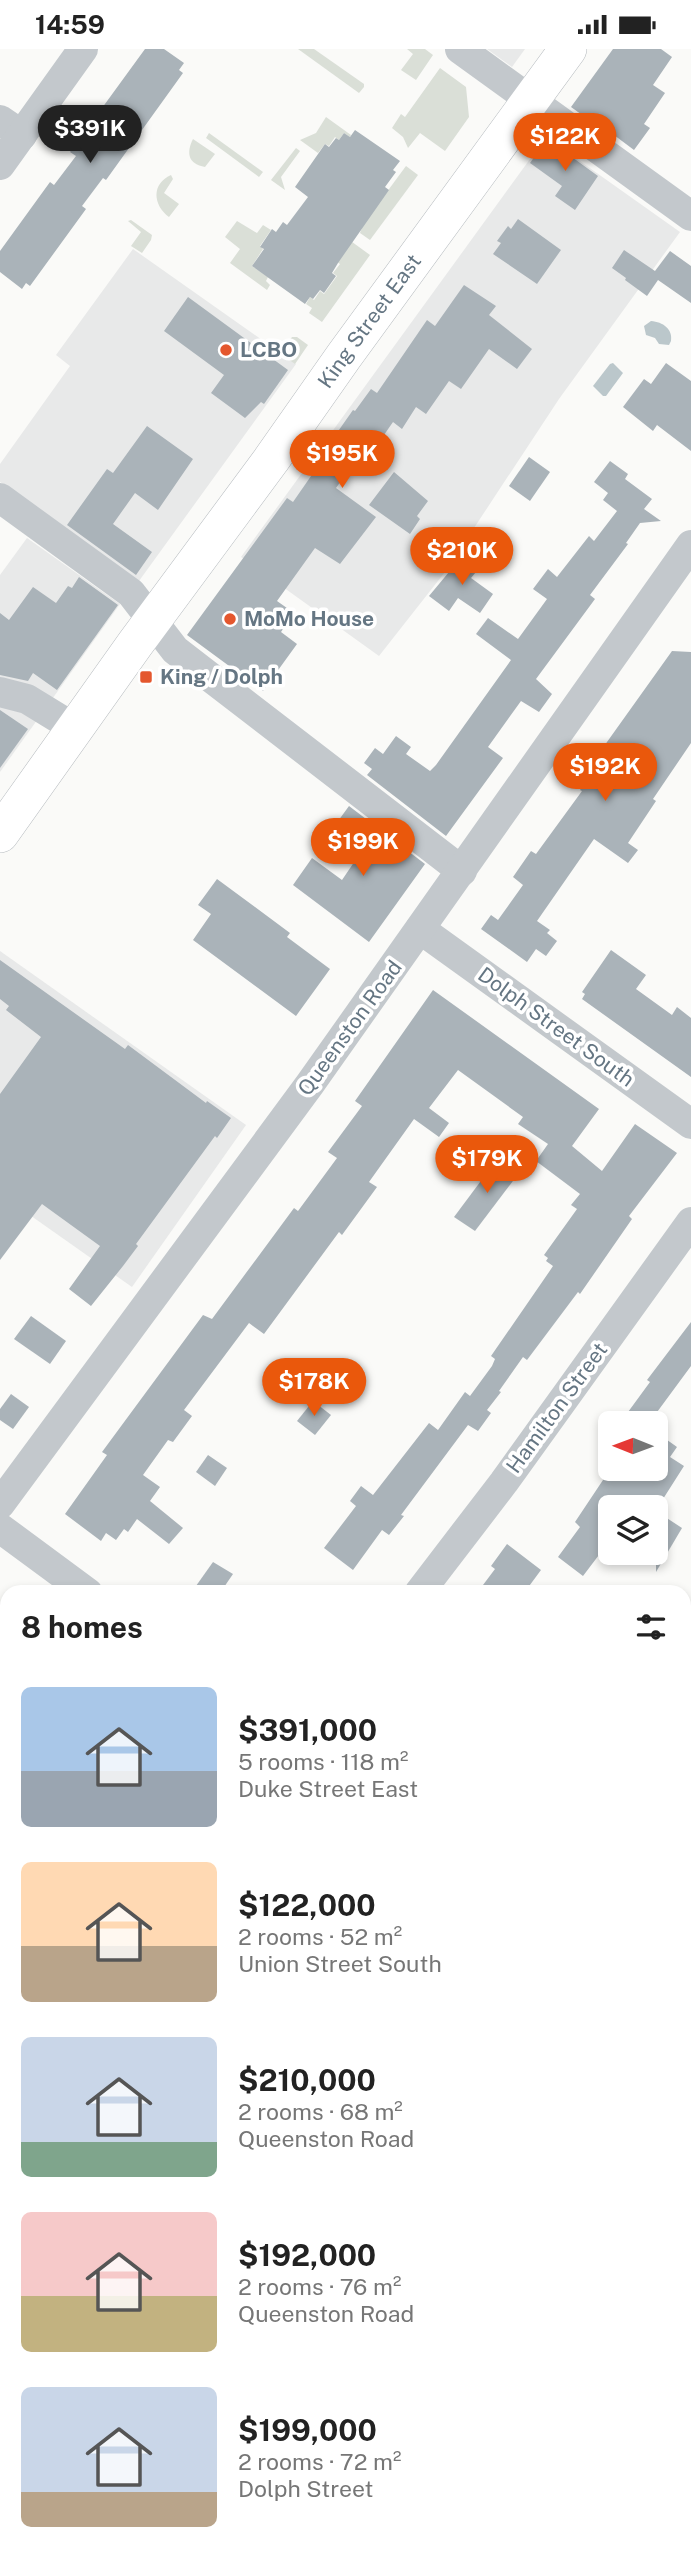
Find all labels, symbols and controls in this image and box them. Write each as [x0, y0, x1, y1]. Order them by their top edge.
text: 14:59 [35, 9, 105, 40]
pin: $391K [41, 106, 139, 165]
pin: $122K [516, 113, 614, 173]
text: $391K [54, 114, 126, 141]
text: $122K [529, 122, 601, 149]
street label: King Street East [312, 249, 426, 393]
place label: LCBO [240, 337, 297, 362]
marker: LCBO [218, 342, 234, 358]
pin: $195K [293, 431, 391, 490]
text: $195K [306, 439, 378, 466]
pin: $210K [413, 527, 511, 587]
text: $210K [426, 536, 498, 563]
place label: MoMo House [244, 606, 374, 631]
marker: MoMo House [222, 611, 238, 627]
place label: King / Dolph [160, 664, 283, 689]
marker: King / Dolph [138, 669, 154, 685]
pin: $192K [556, 743, 654, 803]
text: $192K [569, 752, 641, 779]
pin: $199K [314, 819, 412, 878]
text: $199K [327, 827, 399, 854]
street label: Queenston Road [292, 955, 407, 1100]
street label: Dolph Street South [473, 961, 639, 1092]
pin: $179K [438, 1135, 536, 1195]
text: $179K [451, 1144, 523, 1171]
street label: Hamilton Street [501, 1338, 612, 1478]
pin: $178K [265, 1359, 363, 1418]
text: $178K [278, 1367, 350, 1394]
north arrow [598, 1411, 668, 1481]
map controls [598, 1411, 668, 1565]
button: layers [598, 1495, 668, 1565]
icon: filters [632, 1608, 670, 1646]
text: 8 homes [21, 1609, 143, 1645]
text: $391,000 [238, 1712, 377, 1748]
icon: home [77, 1715, 161, 1799]
text: 5 rooms · 118 m² [238, 1748, 408, 1775]
text: Duke Street East [238, 1775, 418, 1802]
text: $122,000 [238, 1887, 375, 1923]
icon: home [77, 1890, 161, 1974]
text: 2 rooms · 52 m² [238, 1923, 402, 1950]
text: Union Street South [238, 1950, 442, 1977]
text: $210,000 [238, 2062, 376, 2098]
icon: home [77, 2065, 161, 2149]
text: 2 rooms · 68 m² [238, 2098, 403, 2125]
text: Queenston Road [238, 2125, 414, 2152]
text: $192,000 [238, 2237, 376, 2273]
icon: home [77, 2240, 161, 2324]
text: 2 rooms · 76 m² [238, 2273, 401, 2300]
text: Queenston Road [238, 2300, 414, 2327]
text: $199,000 [238, 2412, 377, 2448]
icon: home [77, 2415, 161, 2499]
text: 2 rooms · 72 m² [238, 2448, 401, 2475]
text: Dolph Street [238, 2475, 374, 2502]

